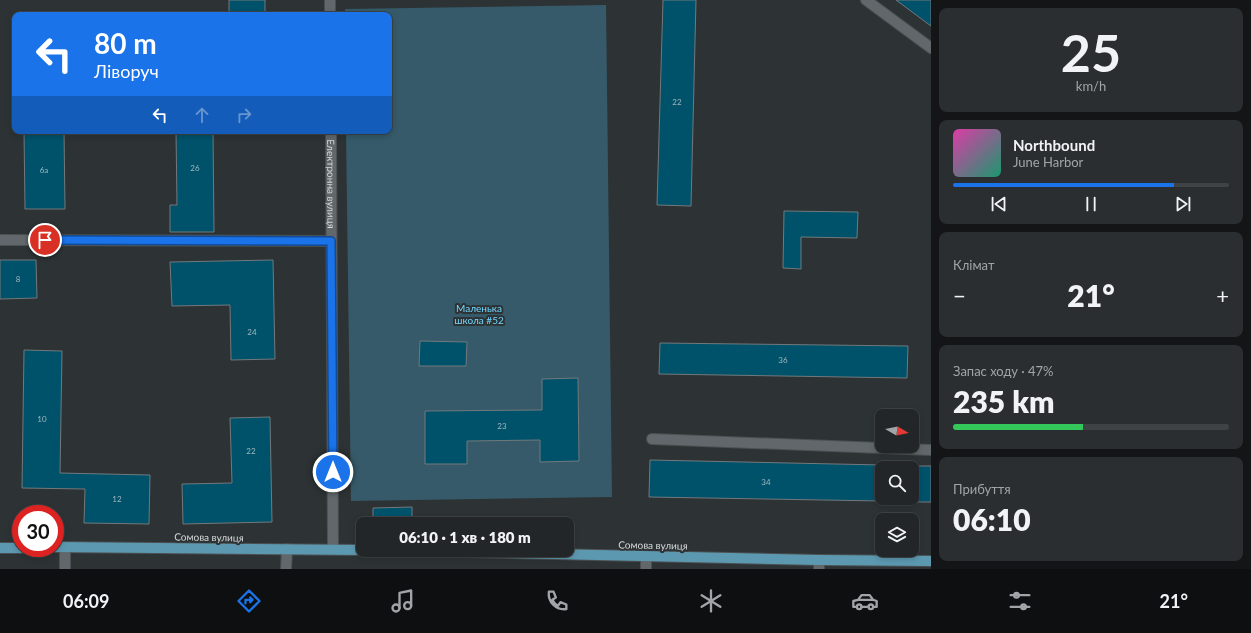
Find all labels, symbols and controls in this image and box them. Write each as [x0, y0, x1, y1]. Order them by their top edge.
text: 25 [1061, 21, 1121, 83]
text: 80 m [94, 26, 157, 60]
icon: left [28, 28, 80, 80]
text: Ліворуч [94, 60, 159, 82]
text: km/h [1076, 78, 1106, 94]
house number: 22 [672, 97, 682, 107]
icon: left [149, 104, 171, 126]
icon: ahead [191, 104, 213, 126]
icon: right [233, 104, 255, 126]
text: Northbound [1013, 136, 1095, 154]
street label: Електронна вулиця [325, 139, 337, 229]
text: June Harbor [1013, 154, 1083, 170]
house number: 26 [190, 163, 200, 173]
house number: 6а [40, 165, 48, 175]
icon: previous [988, 193, 1010, 215]
icon: pause [1080, 193, 1102, 215]
icon: next [1172, 193, 1194, 215]
pin [28, 223, 62, 257]
icon: arrive [34, 229, 56, 251]
text: Клімат [953, 257, 994, 273]
house number: 8 [16, 274, 21, 284]
text: 21° [1067, 277, 1115, 313]
text: − [953, 282, 966, 309]
text: + [1216, 282, 1229, 309]
park label: Маленька школа #52 [454, 302, 504, 326]
house number: 24 [247, 327, 257, 337]
house number: 36 [778, 355, 788, 365]
text: Запас ходу · 47% [953, 363, 1053, 379]
text: 235 km [953, 383, 1054, 419]
north arrow [875, 409, 919, 453]
map controls [875, 409, 919, 557]
house number: 10 [37, 414, 47, 424]
house number: 23 [497, 421, 507, 431]
house number: 22 [246, 446, 256, 456]
position arrow [312, 451, 354, 493]
button: search [875, 461, 919, 505]
house number: 34 [761, 477, 771, 487]
text: Прибуття [953, 481, 1011, 497]
house number: 12 [112, 494, 122, 504]
text: 06:10 [953, 501, 1031, 537]
speed limit sign: 30 [12, 505, 64, 557]
button: layers [875, 513, 919, 557]
text: 06:10 · 1 хв · 180 m [399, 528, 531, 546]
street label: Сомова вулиця [174, 530, 244, 544]
street label: Сомова вулиця [618, 538, 688, 552]
icon: directions [235, 587, 263, 615]
icon: music [389, 587, 417, 615]
icon: phone [543, 587, 571, 615]
icon: climate [697, 587, 725, 615]
icon: car [851, 587, 879, 615]
icon: filters [1006, 587, 1034, 615]
text: 06:09 [63, 590, 109, 612]
text: 21° [1160, 590, 1188, 612]

